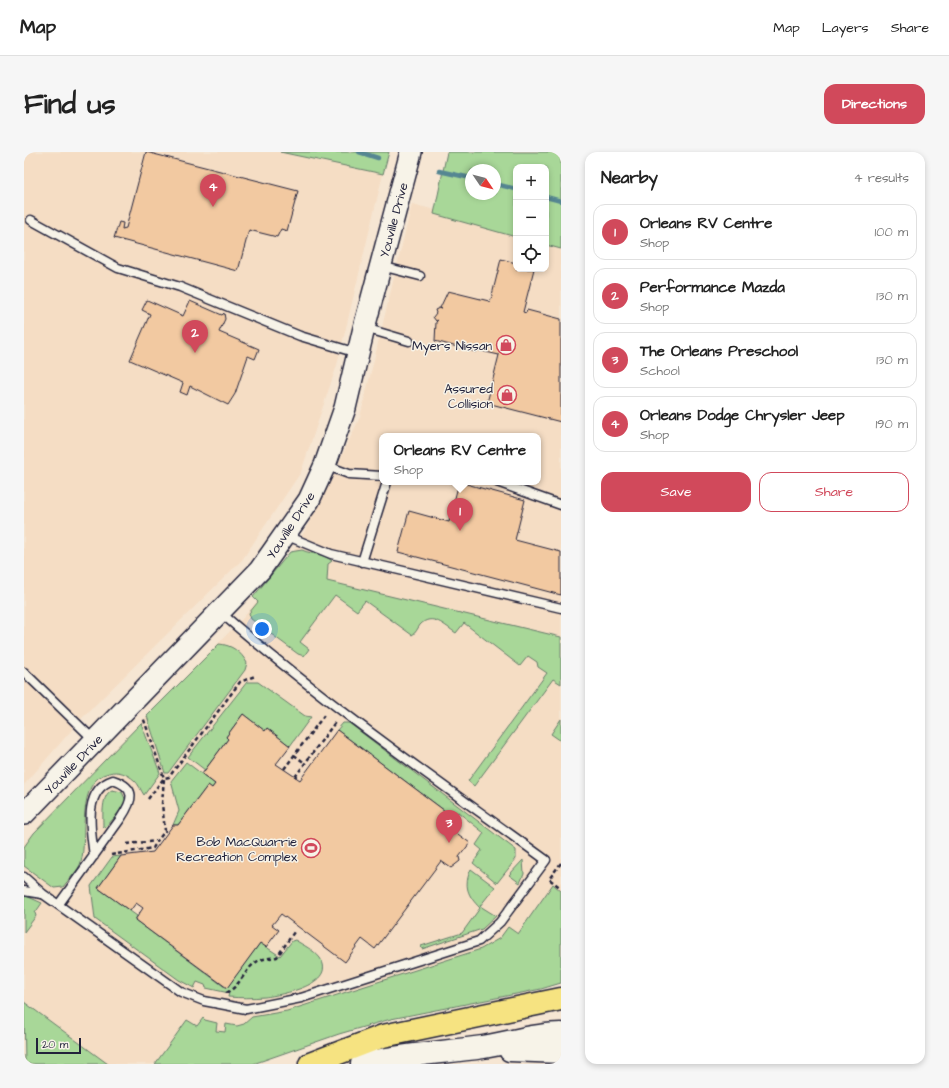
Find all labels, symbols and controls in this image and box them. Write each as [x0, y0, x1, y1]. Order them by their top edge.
text: Map [20, 14, 56, 41]
text: Map [773, 18, 800, 38]
text: Layers [822, 18, 869, 38]
text: Share [891, 18, 929, 38]
button: Directions [824, 84, 925, 124]
text: Find us [24, 85, 115, 124]
north arrow [465, 164, 501, 200]
map controls [513, 164, 549, 272]
button: + [513, 164, 549, 200]
text: Nearby [601, 166, 658, 190]
text: 4 results [854, 169, 909, 187]
pin: 4 [200, 174, 226, 207]
street label: Youville Drive [375, 181, 413, 260]
button: − [513, 200, 549, 236]
text: Orleans RV Centre [640, 213, 772, 234]
text: 1 [614, 223, 616, 241]
text: 100 m [875, 223, 908, 241]
text: Shop [640, 234, 669, 252]
button: locate [513, 236, 549, 272]
text: Performance Mazda [640, 277, 785, 298]
text: 2 [611, 287, 619, 305]
text: 130 m [876, 287, 908, 305]
text: Shop [640, 298, 669, 316]
pin: 2 [182, 320, 208, 353]
shop icon: Myers Nissan [495, 334, 517, 356]
place label: Myers Nissan [412, 337, 492, 356]
text: The Orleans Preschool [640, 341, 798, 362]
text: 3 [612, 351, 618, 369]
text: 130 m [876, 351, 908, 369]
text: School [640, 362, 680, 380]
place label: Assured Collision [444, 380, 493, 413]
shop icon: Assured Collision [496, 384, 518, 406]
text: Orleans Dodge Chrysler Jeep [640, 405, 845, 426]
text: 4 [611, 415, 619, 433]
text: 190 m [875, 415, 908, 433]
text: Shop [640, 426, 669, 444]
popup [379, 433, 541, 485]
text: Orleans RV Centre [394, 440, 526, 461]
text: Shop [394, 461, 423, 479]
button: Save [601, 472, 751, 512]
button: Share [759, 472, 909, 512]
street label: Youville Drive [262, 488, 319, 563]
pin: 1 [447, 498, 473, 531]
your location [252, 619, 272, 639]
street label: Youville Drive [40, 731, 107, 799]
pin: 3 [436, 810, 462, 843]
place label: Bob MacQuarrie Recreation Complex [176, 833, 298, 866]
sports icon: Bob MacQuarrie Recreation Complex [300, 837, 322, 859]
scale bar [36, 1036, 81, 1055]
text: 20 m [42, 1037, 68, 1052]

